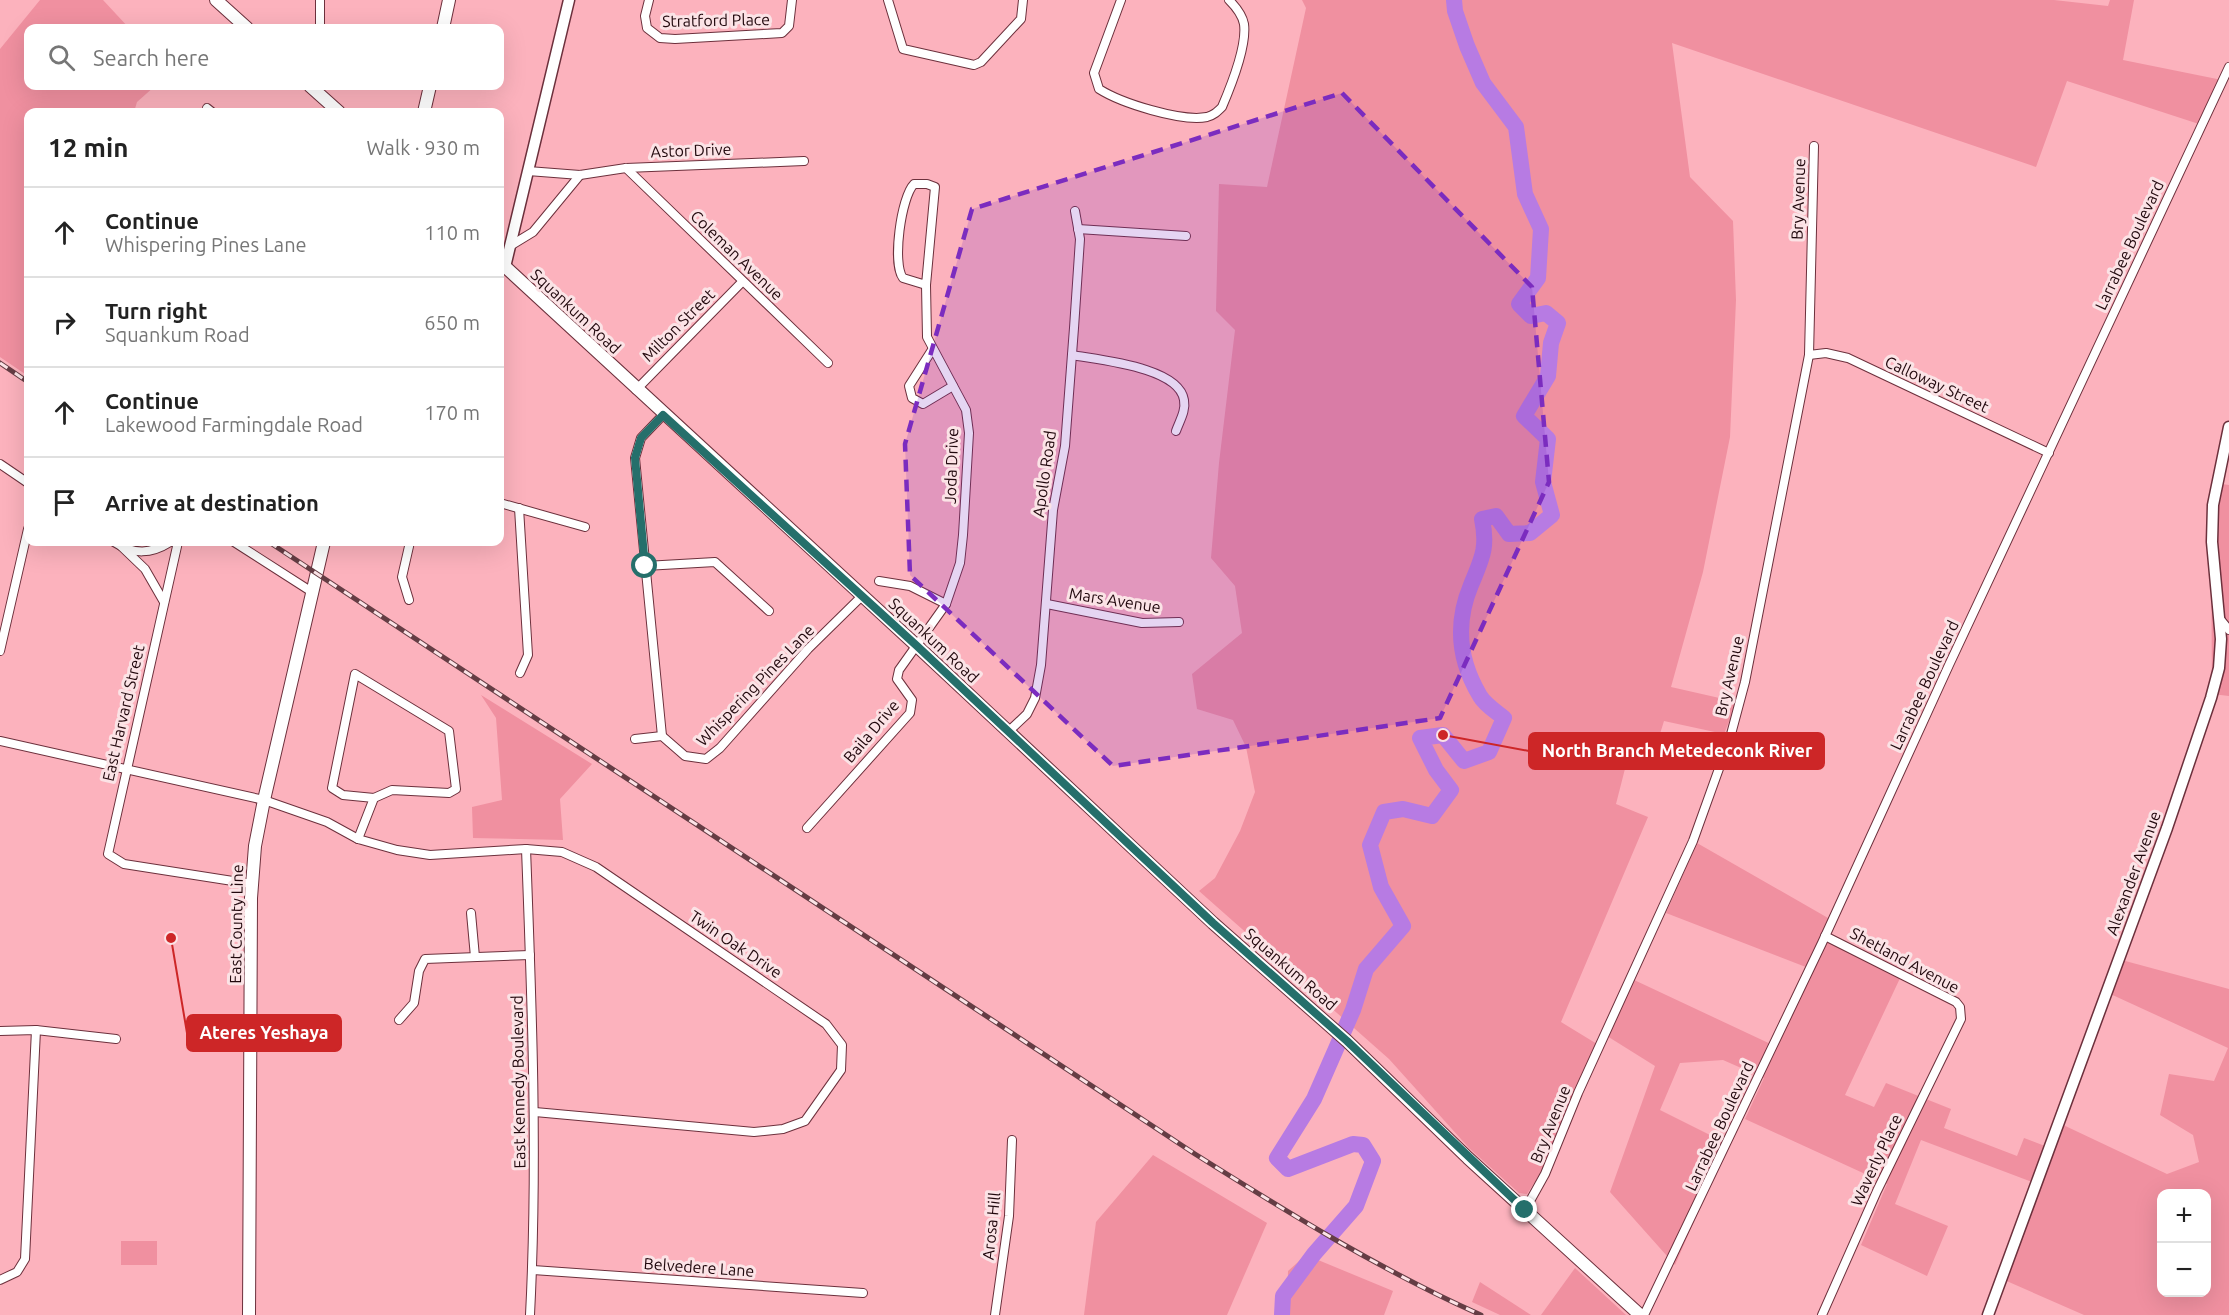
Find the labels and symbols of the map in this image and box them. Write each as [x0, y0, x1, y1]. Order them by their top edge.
street label: Stratford Place [662, 10, 770, 30]
street label: Astor Drive [650, 140, 732, 160]
street label: Bry Avenue [1788, 158, 1808, 240]
street label: Larrabee Boulevard [2091, 178, 2167, 312]
street label: Coleman Avenue [687, 207, 787, 303]
street label: Squankum Road [528, 265, 624, 357]
street label: Milton Street [638, 285, 718, 365]
street label: Calloway Street [1882, 352, 1992, 416]
street label: Joda Drive [941, 428, 961, 504]
street label: Apollo Road [1029, 429, 1059, 519]
route start [631, 552, 657, 578]
street label: Mars Avenue [1068, 584, 1162, 616]
street label: Squankum Road [886, 594, 982, 686]
street label: Larrabee Boulevard [1886, 618, 1962, 752]
street label: Whispering Pines Lane [693, 621, 817, 749]
street label: Bry Avenue [1711, 634, 1747, 718]
street label: East Harvard Street [99, 642, 148, 783]
street label: Baila Drive [840, 696, 902, 766]
callout: North Branch Metedeconk River [1529, 733, 1824, 769]
text: North Branch Metedeconk River [1542, 740, 1813, 760]
street label: Alexander Avenue [2102, 809, 2164, 937]
street label: East County Line [226, 864, 246, 984]
street label: Twin Oak Drive [687, 907, 785, 981]
street label: Squankum Road [1241, 924, 1341, 1014]
street label: Shetland Avenue [1847, 924, 1963, 996]
street label: East Kennedy Boulevard [507, 995, 529, 1169]
callout: Ateres Yeshaya [187, 1015, 341, 1051]
text: Ateres Yeshaya [199, 1022, 329, 1042]
street label: Larrabee Boulevard [1681, 1059, 1757, 1193]
street label: Bry Avenue [1526, 1083, 1574, 1165]
street label: Waverly Place [1847, 1111, 1905, 1209]
street label: Arosa Hill [978, 1191, 1004, 1261]
route end [1511, 1196, 1537, 1222]
street label: Belvedere Lane [643, 1254, 755, 1280]

